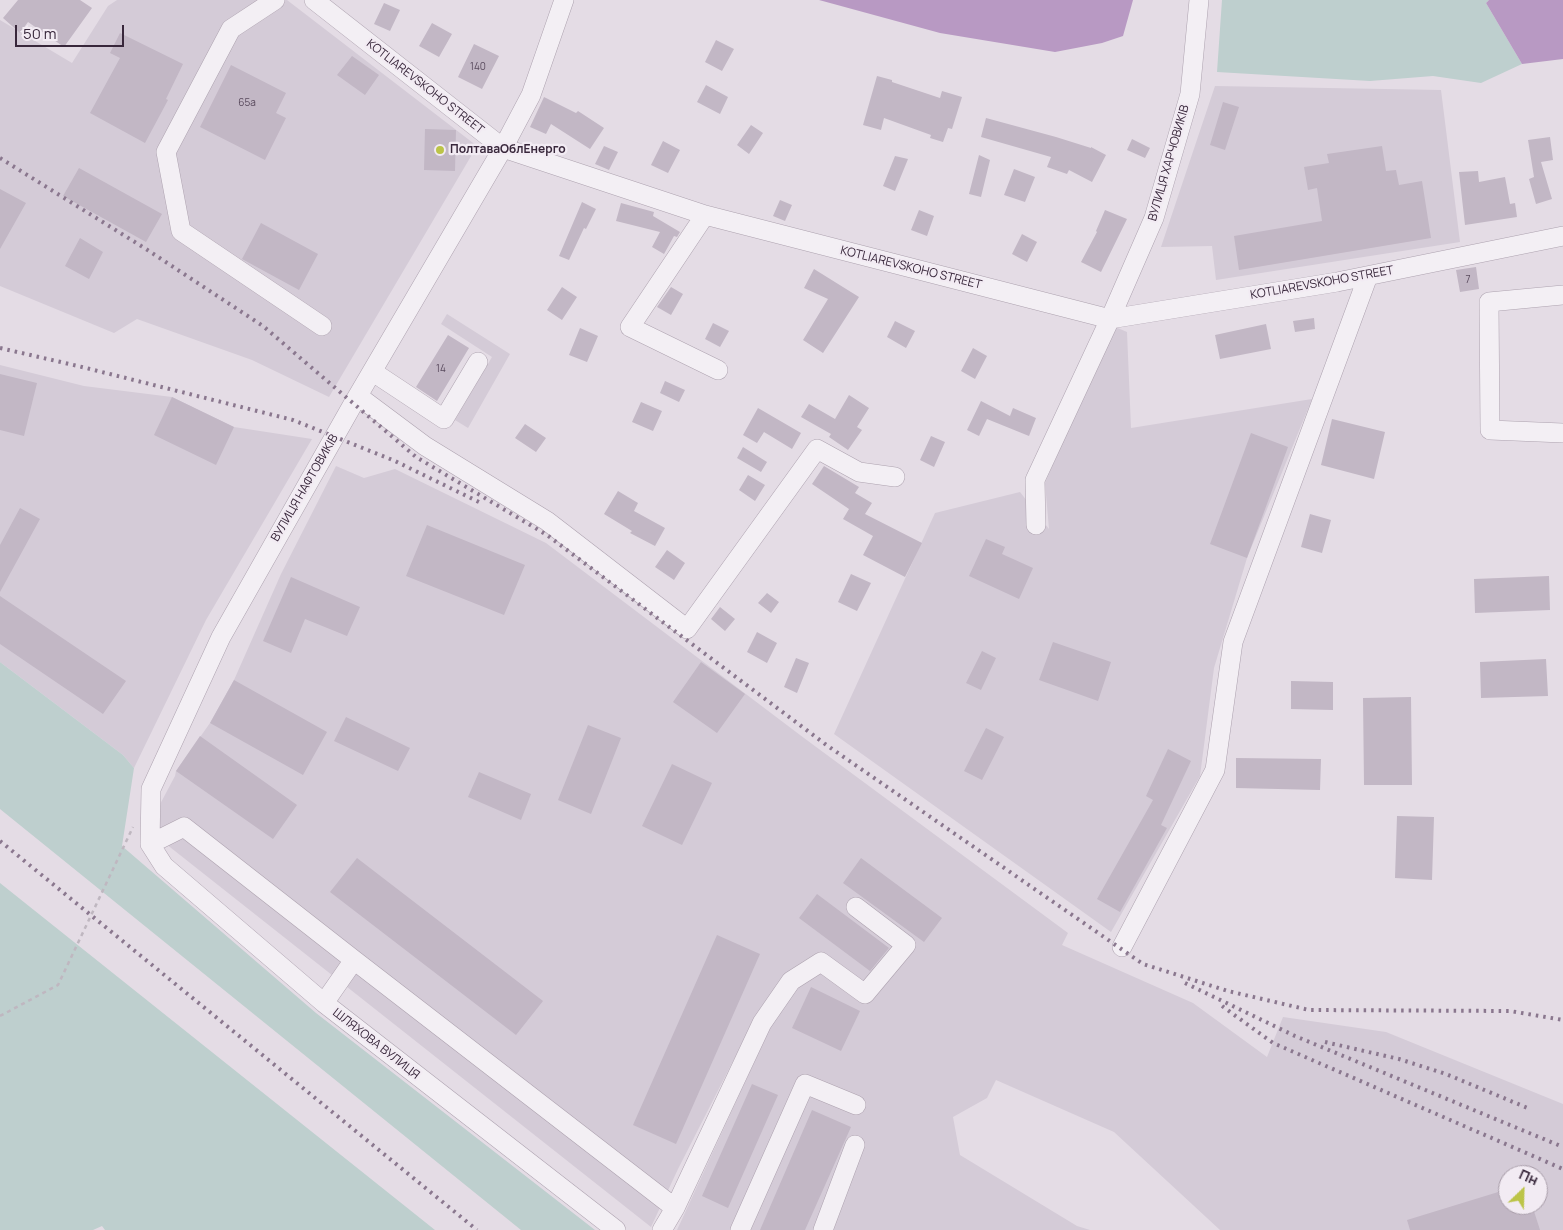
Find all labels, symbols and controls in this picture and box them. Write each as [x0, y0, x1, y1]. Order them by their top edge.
scale bar [18, 15, 126, 47]
text: 50 m [23, 23, 57, 44]
street label: KOTLIAREVSKOHO STREET [363, 37, 487, 137]
house number: 140 [470, 61, 486, 73]
house number: 65а [238, 97, 256, 109]
street label: ВУЛИЦЯ ХАРЧОВИКІВ [1146, 103, 1192, 223]
place label: ПолтаваОблЕнерго [450, 143, 566, 157]
marker: ПолтаваОблЕнерго [434, 144, 446, 156]
street label: KOTLIAREVSKOHO STREET [839, 243, 983, 293]
street label: KOTLIAREVSKOHO STREET [1249, 263, 1395, 303]
house number: 7 [1465, 274, 1471, 286]
house number: 14 [436, 363, 446, 375]
street label: ВУЛИЦЯ НАФТОВИКІВ [268, 432, 342, 544]
street label: ШЛЯХОВА ВУЛИЦЯ [330, 1006, 422, 1082]
text: Пн [1516, 1164, 1541, 1189]
north arrow [1498, 1165, 1548, 1215]

